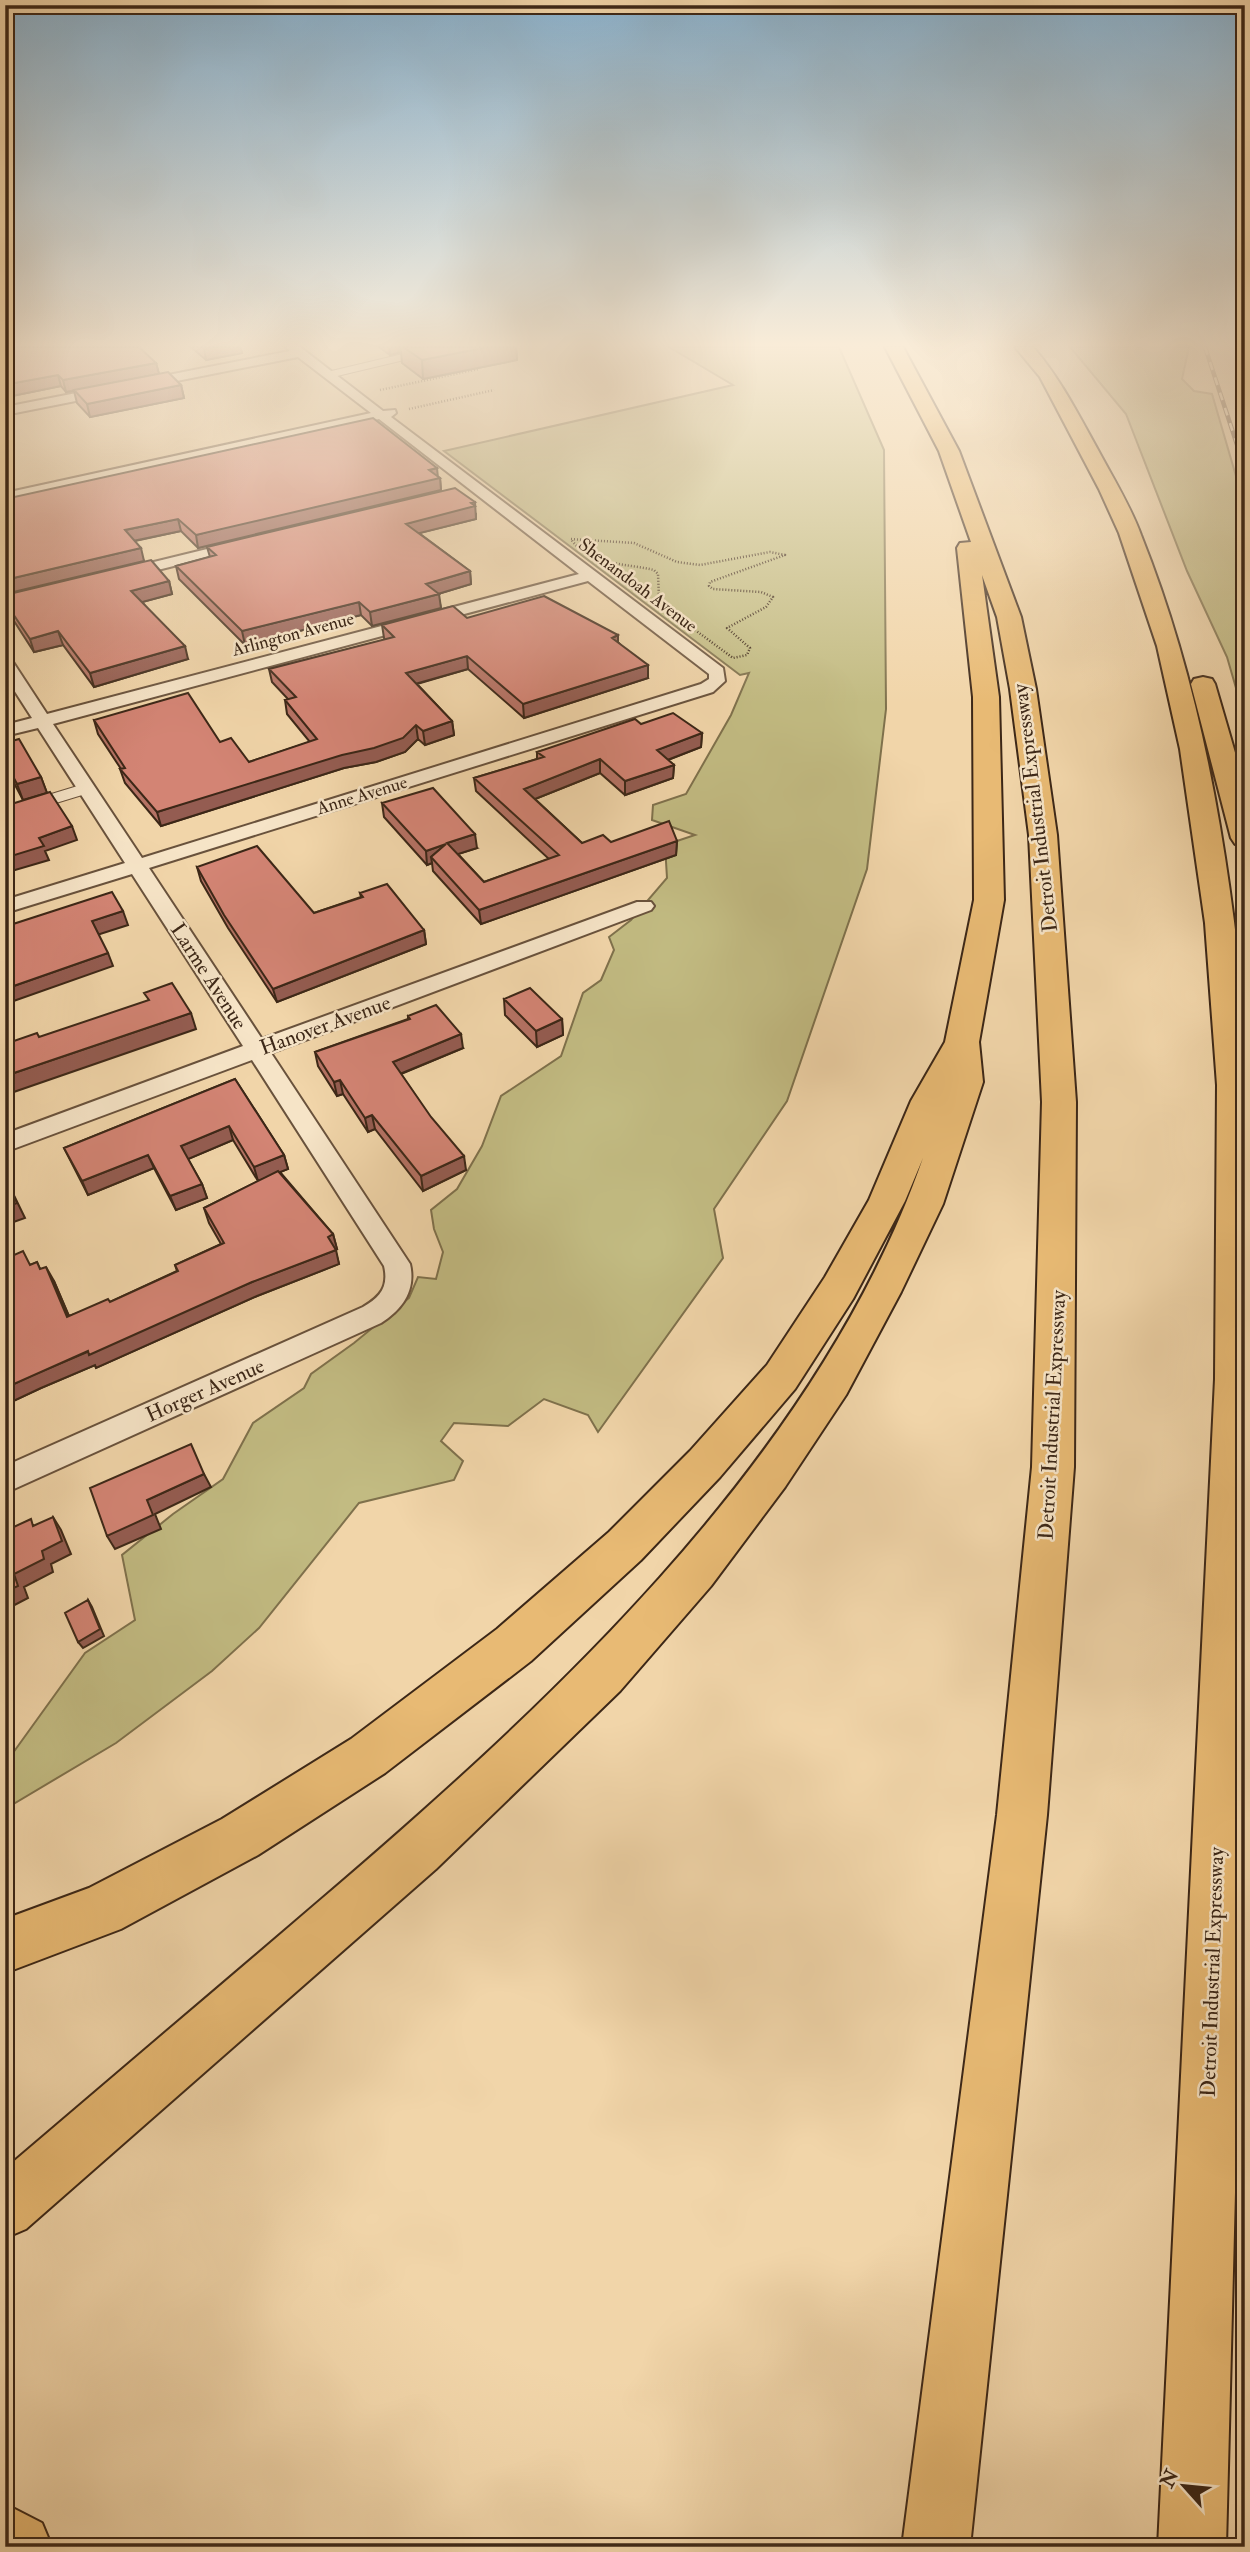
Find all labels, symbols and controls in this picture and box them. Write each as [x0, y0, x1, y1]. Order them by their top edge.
street label: Shenandoah Avenue [574, 533, 702, 638]
street label: Arlington Avenue [229, 607, 357, 662]
street label: Detroit Industrial Expressway [1007, 681, 1064, 934]
street label: Anne Avenue [313, 771, 411, 820]
street label: Larme Avenue [164, 918, 253, 1035]
street label: Hanover Avenue [256, 989, 394, 1062]
street label: Detroit Industrial Expressway [1032, 1289, 1073, 1541]
street label: Horger Avenue [142, 1352, 269, 1429]
street label: Detroit Industrial Expressway [1195, 1846, 1230, 2097]
north arrow [1148, 2450, 1218, 2520]
text: N [1155, 2465, 1185, 2493]

